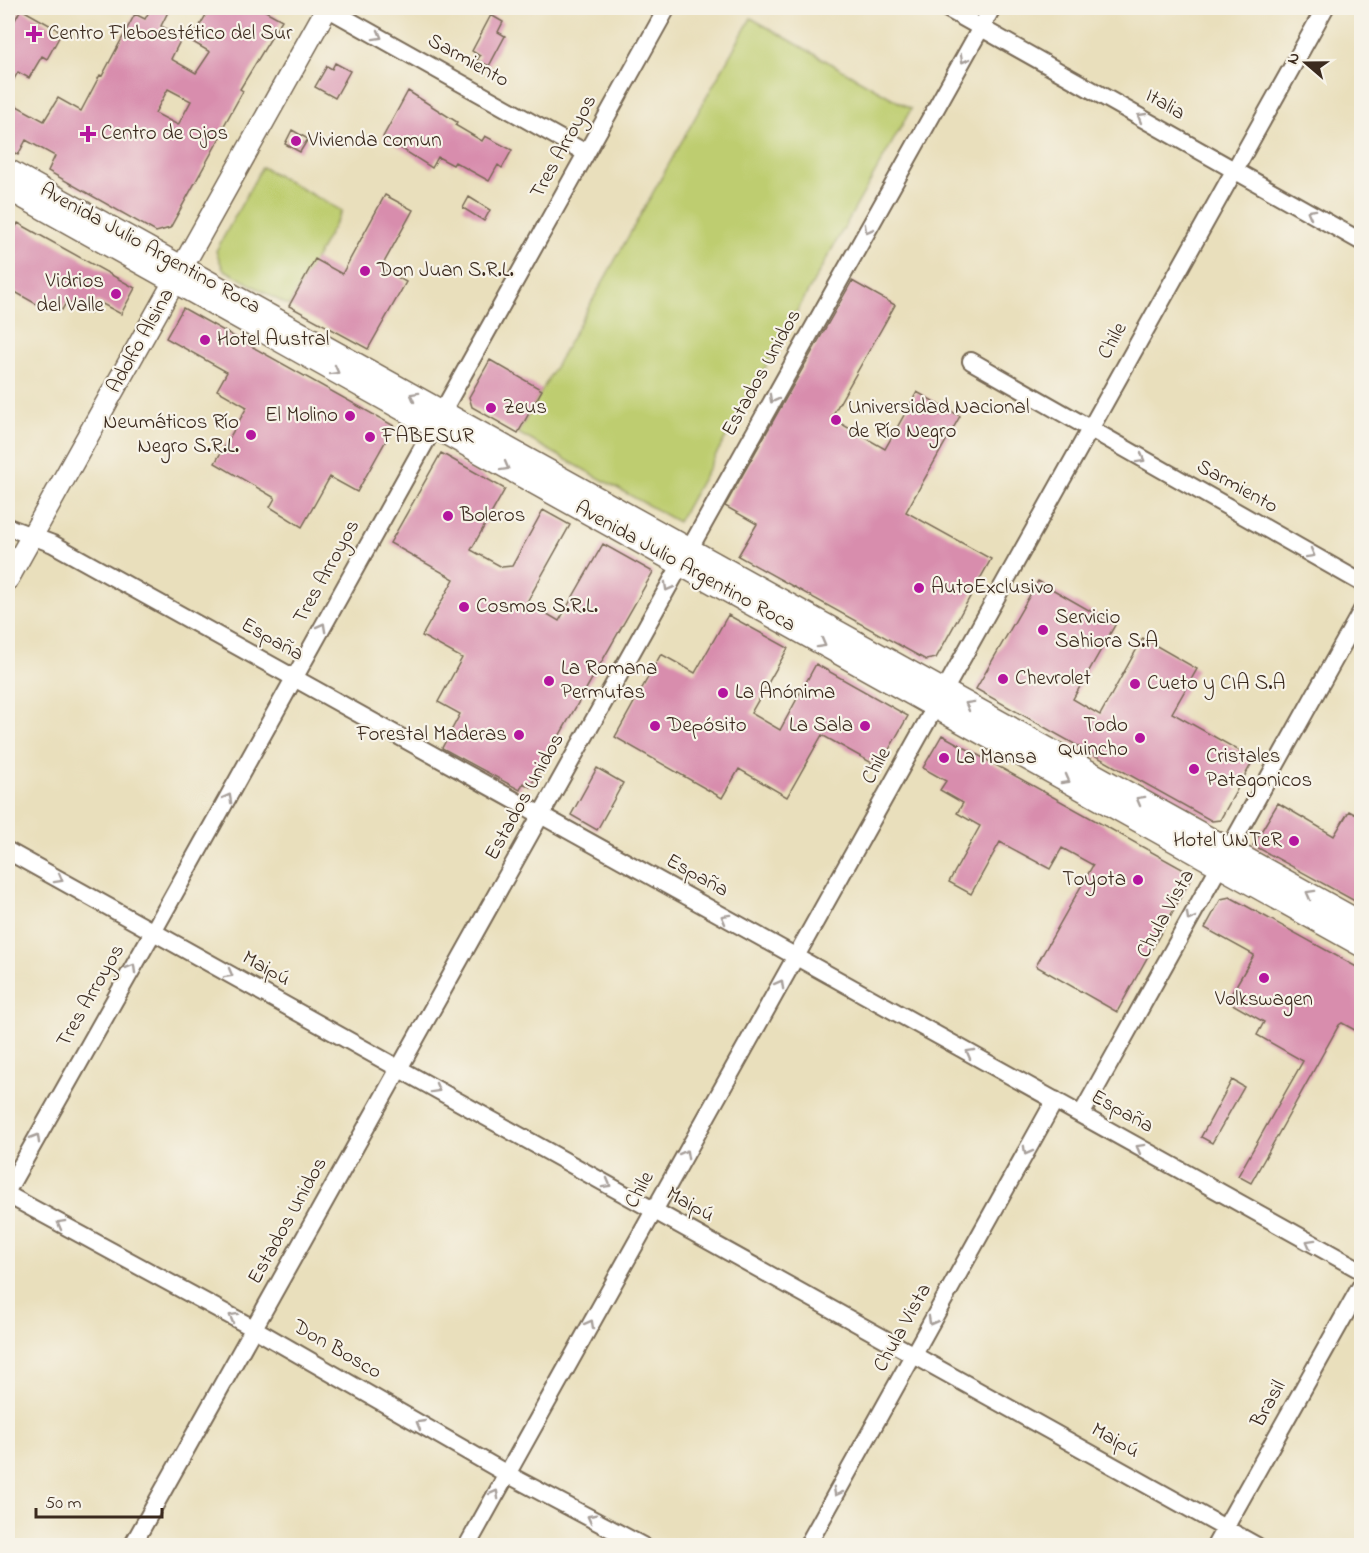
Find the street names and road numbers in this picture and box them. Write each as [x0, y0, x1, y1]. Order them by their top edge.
street label: Sarmiento [422, 26, 514, 96]
street label: Italia [1139, 82, 1191, 128]
street label: Tres Arroyos [523, 90, 607, 205]
street label: Avenida Julio Argentino Roca [33, 176, 266, 324]
street label: Adolfo Alsina [100, 283, 182, 399]
street label: Estados Unidos [715, 304, 809, 442]
street label: Chile [1091, 317, 1136, 365]
street label: Sarmiento [1191, 452, 1283, 522]
street label: Avenida Julio Argentino Roca [568, 494, 801, 642]
street label: Tres Arroyos [286, 515, 370, 630]
street label: España [235, 610, 309, 670]
street label: Estados Unidos [478, 728, 572, 866]
street label: Chile [855, 742, 900, 790]
street label: España [660, 846, 734, 906]
street label: Chula Vista [1129, 864, 1203, 964]
street label: Tres Arroyos [49, 939, 134, 1054]
street label: Maipú [236, 943, 296, 995]
street label: España [1085, 1082, 1159, 1142]
street label: Estados Unidos [241, 1152, 335, 1290]
street label: Chile [618, 1166, 663, 1214]
street label: Maipú [660, 1179, 720, 1231]
street label: Chula Vista [866, 1278, 940, 1378]
street label: Don Bosco [286, 1312, 387, 1388]
street label: Brasil [1243, 1375, 1294, 1434]
street label: Maipú [1085, 1415, 1145, 1467]

